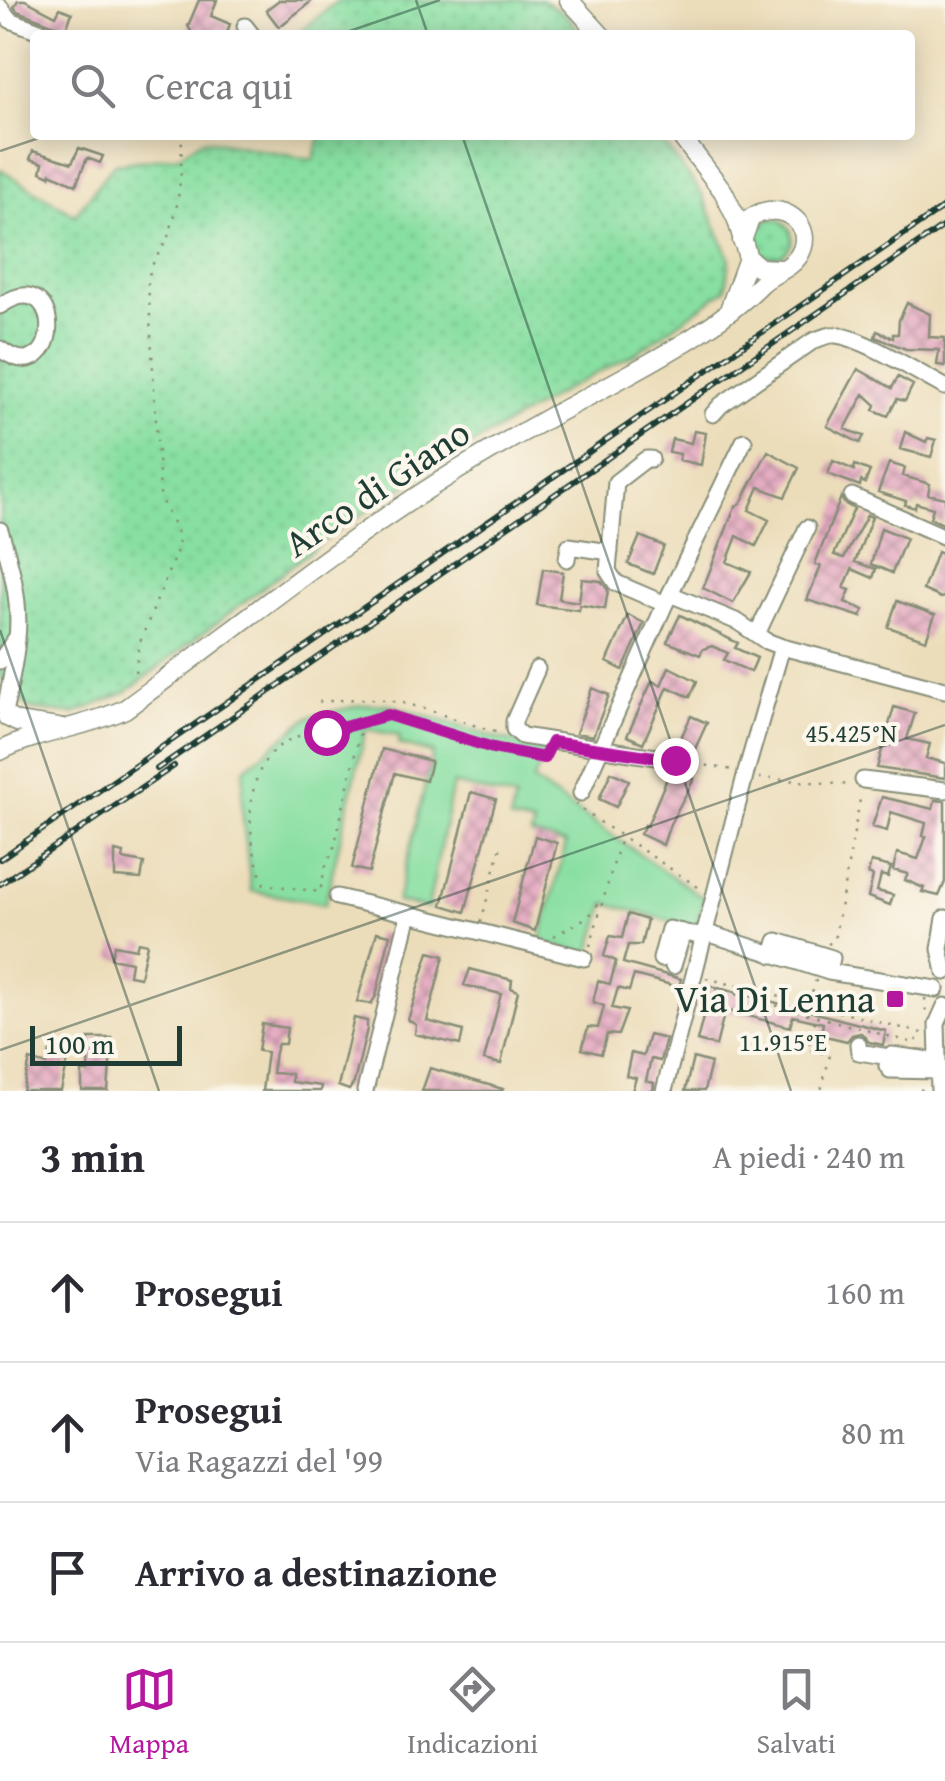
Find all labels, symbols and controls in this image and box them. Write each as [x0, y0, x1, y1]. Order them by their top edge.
search box [30, 30, 915, 140]
text: Cerca qui [145, 57, 293, 113]
icon: search [65, 58, 120, 113]
street label: Arco di Giano [272, 404, 481, 570]
route start [304, 710, 350, 756]
text: 45.425°N [805, 715, 897, 751]
route end [653, 738, 699, 784]
place label: Via Di Lenna [674, 970, 875, 1026]
marker: Via Di Lenna [884, 988, 906, 1010]
scale bar [30, 1021, 182, 1066]
text: 100 m [45, 1023, 114, 1064]
text: 11.915°E [739, 1024, 827, 1060]
text: 3 min [40, 1126, 145, 1187]
text: A piedi · 240 m [712, 1133, 905, 1180]
text: Prosegui [135, 1264, 283, 1320]
icon: ahead [40, 1265, 95, 1320]
text: 160 m [826, 1269, 905, 1316]
text: Prosegui [135, 1381, 283, 1437]
icon: ahead [40, 1405, 95, 1460]
text: 80 m [841, 1409, 905, 1456]
text: Via Ragazzi del '99 [135, 1437, 383, 1484]
text: Arrivo a destinazione [135, 1544, 497, 1600]
icon: arrive [40, 1545, 95, 1600]
tab: Mappa [109, 1662, 189, 1763]
tab: Indicazioni [407, 1662, 538, 1763]
tab: Salvati [757, 1662, 836, 1763]

